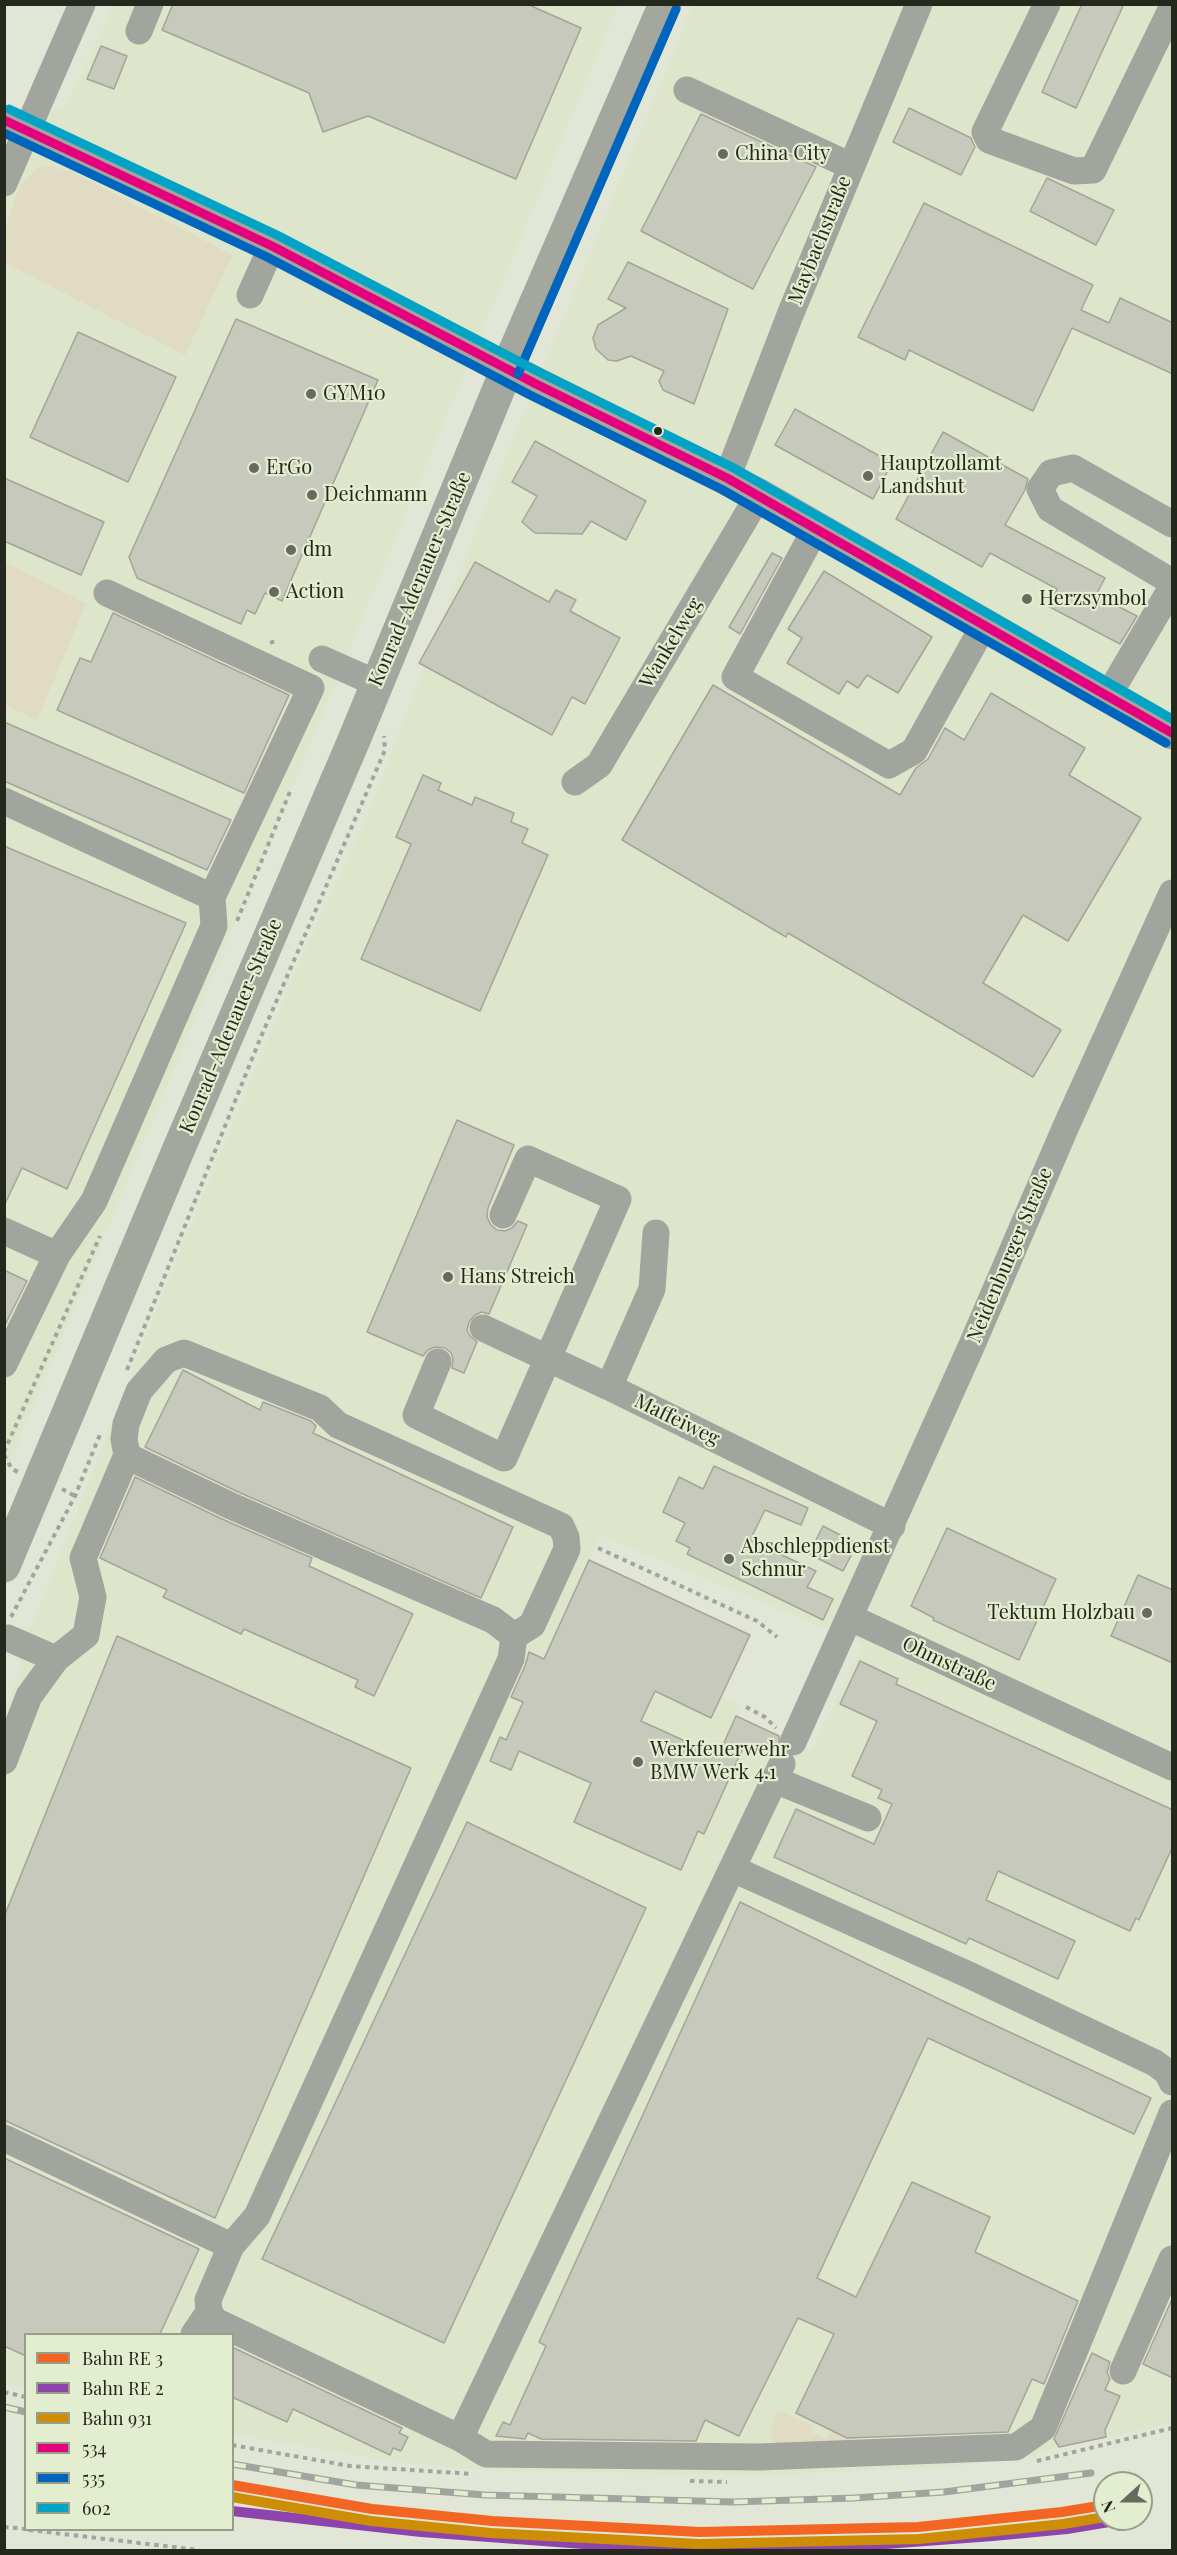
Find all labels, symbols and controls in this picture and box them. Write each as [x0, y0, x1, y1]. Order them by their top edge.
place label: China City [735, 142, 830, 166]
marker: China City [716, 147, 730, 161]
street label: Maybachstraße [783, 172, 857, 308]
place label: GYM10 [323, 382, 386, 406]
marker: GYM10 [304, 387, 318, 401]
unlabelled marker [652, 425, 664, 437]
place label: Hauptzollamt Landshut [880, 452, 1002, 499]
place label: ErGo [266, 456, 312, 480]
marker: ErGo [247, 461, 261, 475]
street label: Konrad-Adenauer-Straße [364, 468, 476, 690]
marker: Hauptzollamt Landshut [861, 469, 875, 483]
place label: Deichmann [324, 483, 428, 507]
marker: Deichmann [305, 488, 319, 502]
place label: dm [303, 538, 332, 562]
marker: dm [284, 543, 298, 557]
place label: Action [286, 580, 344, 604]
marker: Action [267, 585, 281, 599]
place label: Herzsymbol [1039, 587, 1147, 611]
marker: Herzsymbol [1020, 592, 1034, 606]
street label: Wankelweg [635, 593, 707, 693]
street label: Konrad-Adenauer-Straße [175, 915, 287, 1137]
street label: Neidenburger Straße [962, 1164, 1058, 1346]
place label: Hans Streich [460, 1265, 575, 1289]
marker: Hans Streich [441, 1270, 455, 1284]
street label: Maffeiweg [630, 1389, 724, 1451]
place label: Abschleppdienst Schnur [741, 1535, 890, 1582]
marker: Abschleppdienst Schnur [722, 1552, 736, 1566]
place label: Tektum Holzbau [987, 1601, 1135, 1625]
marker: Tektum Holzbau [1140, 1606, 1154, 1620]
street label: Ohmstraße [898, 1632, 1000, 1696]
place label: Werkfeuerwehr BMW Werk 4.1 [650, 1738, 789, 1785]
marker: Werkfeuerwehr BMW Werk 4.1 [631, 1755, 645, 1769]
legend [24, 2333, 234, 2531]
text: Bahn RE 3 [82, 2346, 163, 2370]
text: Bahn RE 2 [82, 2376, 164, 2400]
text: Bahn 931 [82, 2406, 152, 2430]
text: 534 [82, 2436, 106, 2460]
text: 535 [82, 2466, 105, 2490]
north arrow [1093, 2471, 1153, 2531]
text: 602 [82, 2496, 111, 2520]
text: N [1096, 2498, 1119, 2516]

